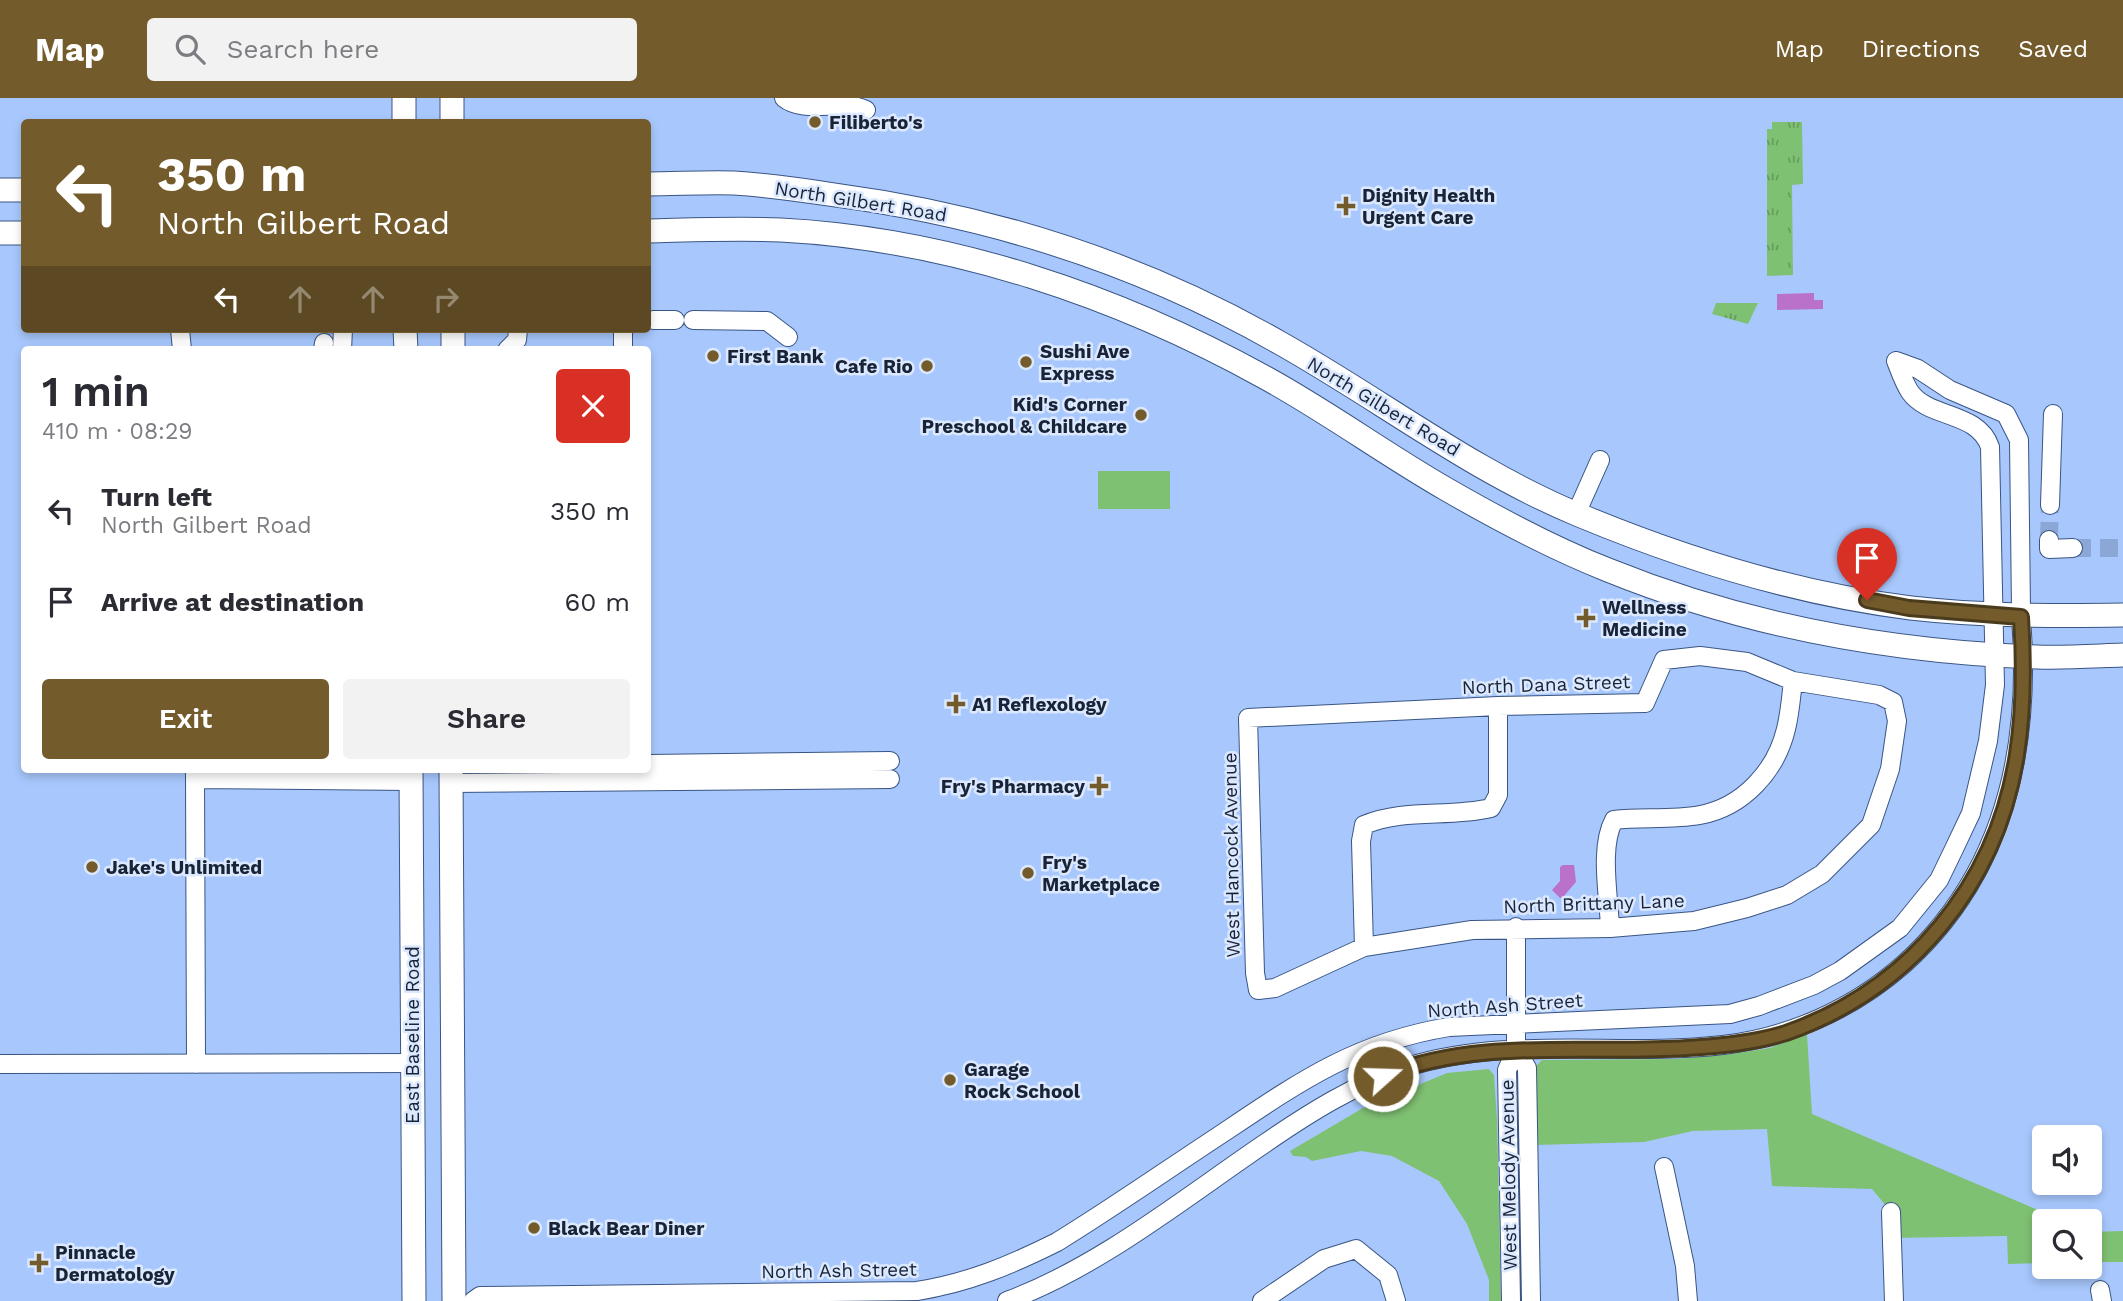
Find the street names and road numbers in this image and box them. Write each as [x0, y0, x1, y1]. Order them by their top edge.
street label: North Gilbert Road [773, 177, 949, 226]
street label: North Gilbert Road [1303, 352, 1464, 461]
street label: North Dana Street [1461, 670, 1631, 699]
street label: West Hancock Avenue [1218, 752, 1245, 958]
street label: North Brittany Lane [1503, 889, 1685, 918]
street label: East Baseline Road [401, 946, 424, 1124]
street label: North Ash Street [1427, 989, 1584, 1022]
street label: West Melody Avenue [1495, 1079, 1522, 1271]
street label: North Ash Street [761, 1258, 917, 1283]

